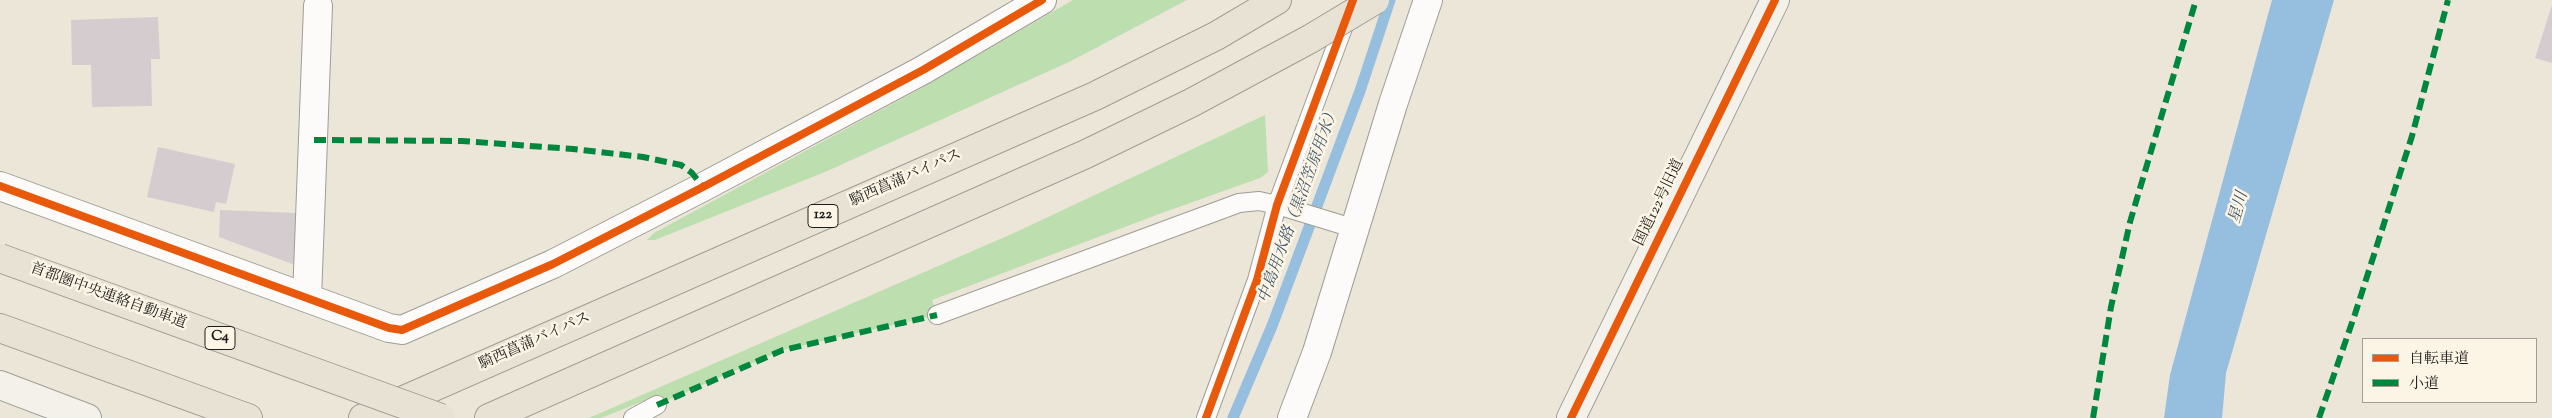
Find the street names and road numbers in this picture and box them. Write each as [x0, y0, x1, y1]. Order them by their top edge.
street label: 騎西菖蒲バイパス [848, 146, 964, 212]
street label: 国道122号旧道 [1631, 157, 1689, 249]
road number: 122 [808, 205, 838, 228]
street label: 首都圏中央連絡自動車道 [27, 260, 189, 334]
street label: 騎西菖蒲バイパス [477, 309, 593, 375]
road number: C4 [205, 326, 235, 349]

